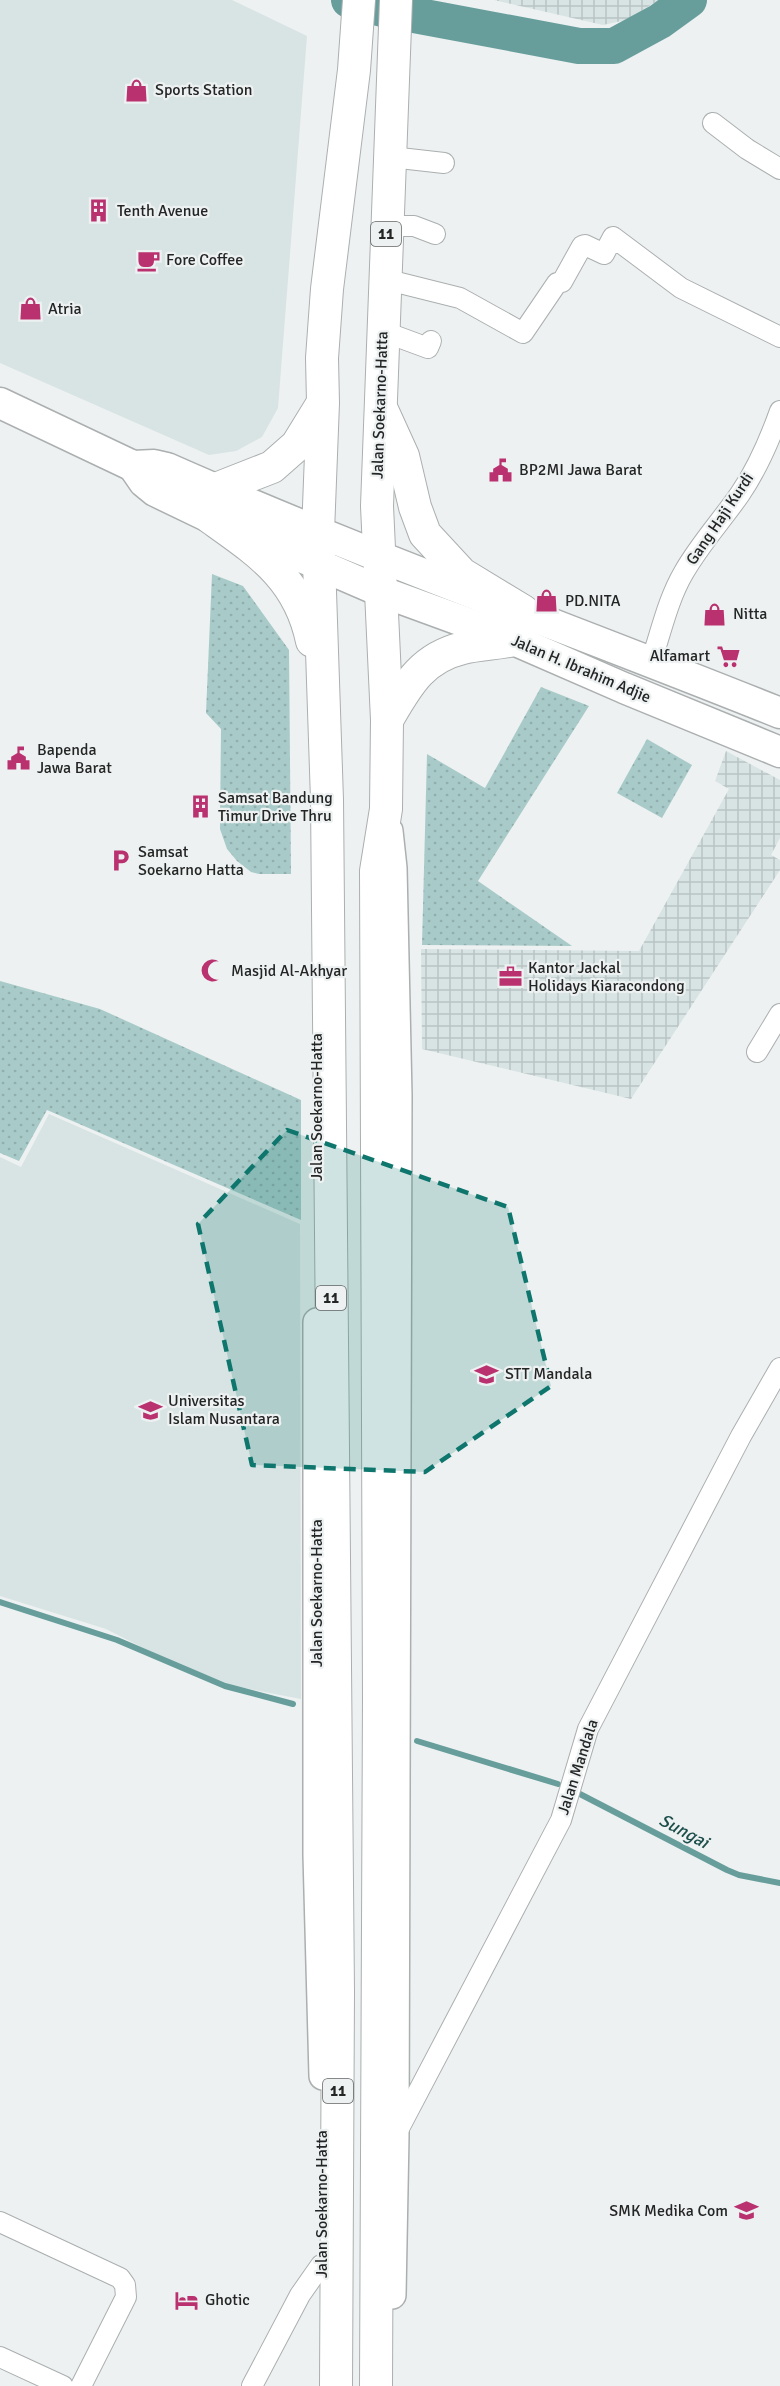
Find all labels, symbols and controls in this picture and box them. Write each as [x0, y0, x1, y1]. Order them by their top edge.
shop icon: Sports Station [124, 77, 150, 103]
place label: Sports Station [155, 80, 253, 100]
building icon: Tenth Avenue [86, 198, 112, 224]
place label: Tenth Avenue [117, 201, 208, 221]
road number: 11 [371, 222, 401, 246]
cafe icon: Fore Coffee [135, 247, 161, 273]
place label: Fore Coffee [166, 250, 243, 270]
shop icon: Atria [17, 296, 43, 322]
place label: Atria [48, 299, 82, 319]
street label: Jalan Soekarno-Hatta [367, 331, 393, 479]
public building icon: BP2MI Jawa Barat [488, 457, 514, 483]
place label: BP2MI Jawa Barat [519, 460, 643, 480]
street label: Gang Haji Kurdi [682, 469, 758, 569]
shop icon: PD.NITA [534, 588, 560, 614]
place label: PD.NITA [565, 591, 621, 611]
shop icon: Nitta [702, 601, 728, 627]
place label: Nitta [733, 604, 767, 624]
street label: Jalan H. Ibrahim Adjie [508, 631, 654, 707]
supermarket icon: Alfamart [715, 643, 741, 669]
place label: Alfamart [650, 646, 710, 666]
place label: Bapenda Jawa Barat [37, 740, 112, 778]
public building icon: Bapenda Jawa Barat [6, 746, 32, 772]
place label: Samsat Bandung Timur Drive Thru [218, 788, 333, 826]
building icon: Samsat Bandung Timur Drive Thru [187, 794, 213, 820]
place label: Samsat Soekarno Hatta [138, 842, 244, 880]
parking icon: Samsat Soekarno Hatta [107, 848, 133, 874]
mosque icon: Masjid Al-Akhyar [200, 958, 226, 984]
place label: Kantor Jackal Holidays Kiaracondong [528, 958, 685, 996]
place label: Masjid Al-Akhyar [231, 961, 347, 981]
office icon: Kantor Jackal Holidays Kiaracondong [497, 964, 523, 990]
street label: Jalan Soekarno-Hatta [307, 1033, 327, 1181]
road number: 11 [316, 1286, 346, 1310]
school or university icon: STT Mandala [474, 1361, 500, 1387]
place label: STT Mandala [505, 1364, 592, 1384]
place label: Universitas Islam Nusantara [168, 1391, 280, 1429]
school or university icon: Universitas Islam Nusantara [137, 1397, 163, 1423]
street label: Jalan Soekarno-Hatta [307, 1519, 327, 1667]
street label: Jalan Mandala [553, 1717, 603, 1817]
water label: Sungai [655, 1809, 715, 1854]
road number: 11 [323, 2079, 353, 2103]
street label: Jalan Soekarno-Hatta [312, 2130, 332, 2278]
school or university icon: SMK Medika Com [733, 2198, 759, 2224]
place label: SMK Medika Com [609, 2201, 728, 2221]
hotel icon: Ghotic [174, 2287, 200, 2313]
place label: Ghotic [205, 2290, 250, 2310]

